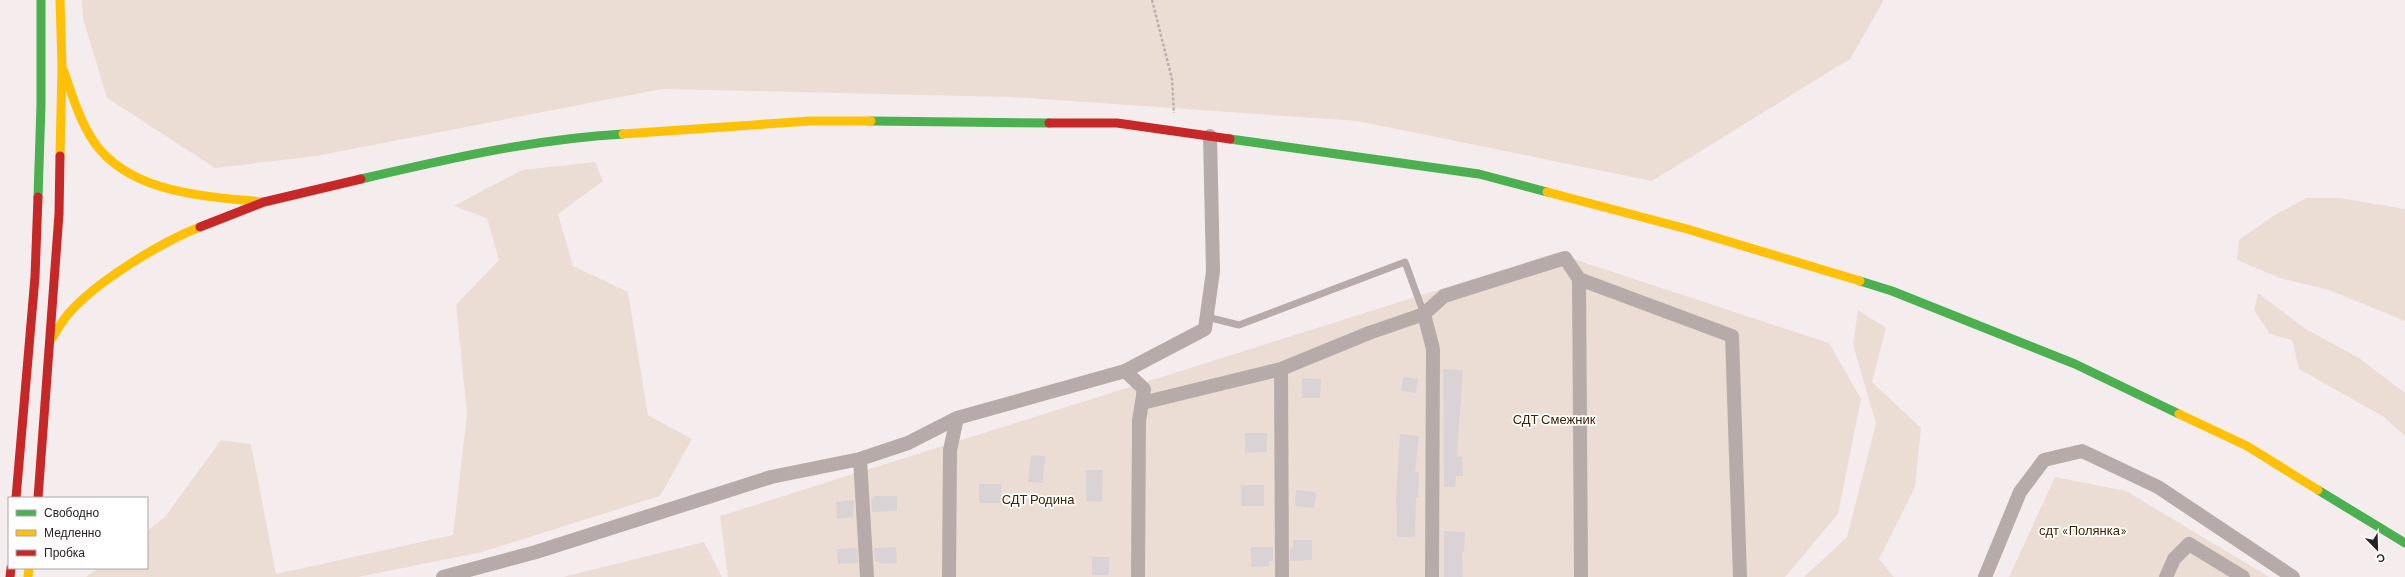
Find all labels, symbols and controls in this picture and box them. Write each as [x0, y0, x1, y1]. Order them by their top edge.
park label: СДТ Смежник [1513, 411, 1596, 427]
park label: СДТ Родина [1002, 491, 1075, 507]
legend [8, 497, 148, 569]
text: Свободно [44, 505, 99, 520]
park label: сдт «Полянка» [2039, 522, 2127, 538]
text: Медленно [44, 525, 101, 540]
north arrow [2357, 529, 2397, 569]
text: Пробка [44, 545, 85, 560]
text: С [2375, 551, 2387, 566]

